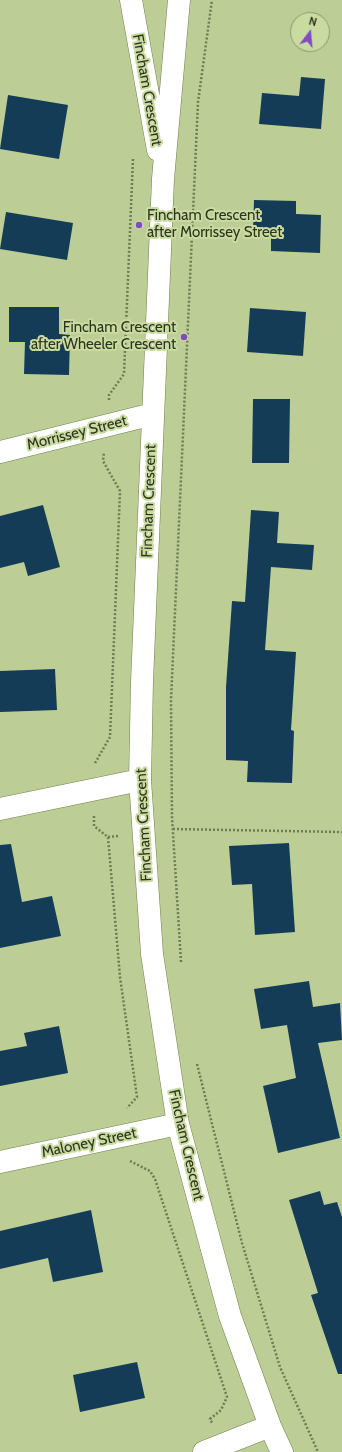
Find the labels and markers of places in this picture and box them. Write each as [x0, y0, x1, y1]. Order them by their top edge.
place label: Fincham Crescent after Morrissey Street [147, 207, 282, 242]
marker: Fincham Crescent after Morrissey Street [134, 220, 144, 230]
place label: Fincham Crescent after Wheeler Crescent [31, 319, 176, 354]
marker: Fincham Crescent after Wheeler Crescent [179, 332, 189, 342]

